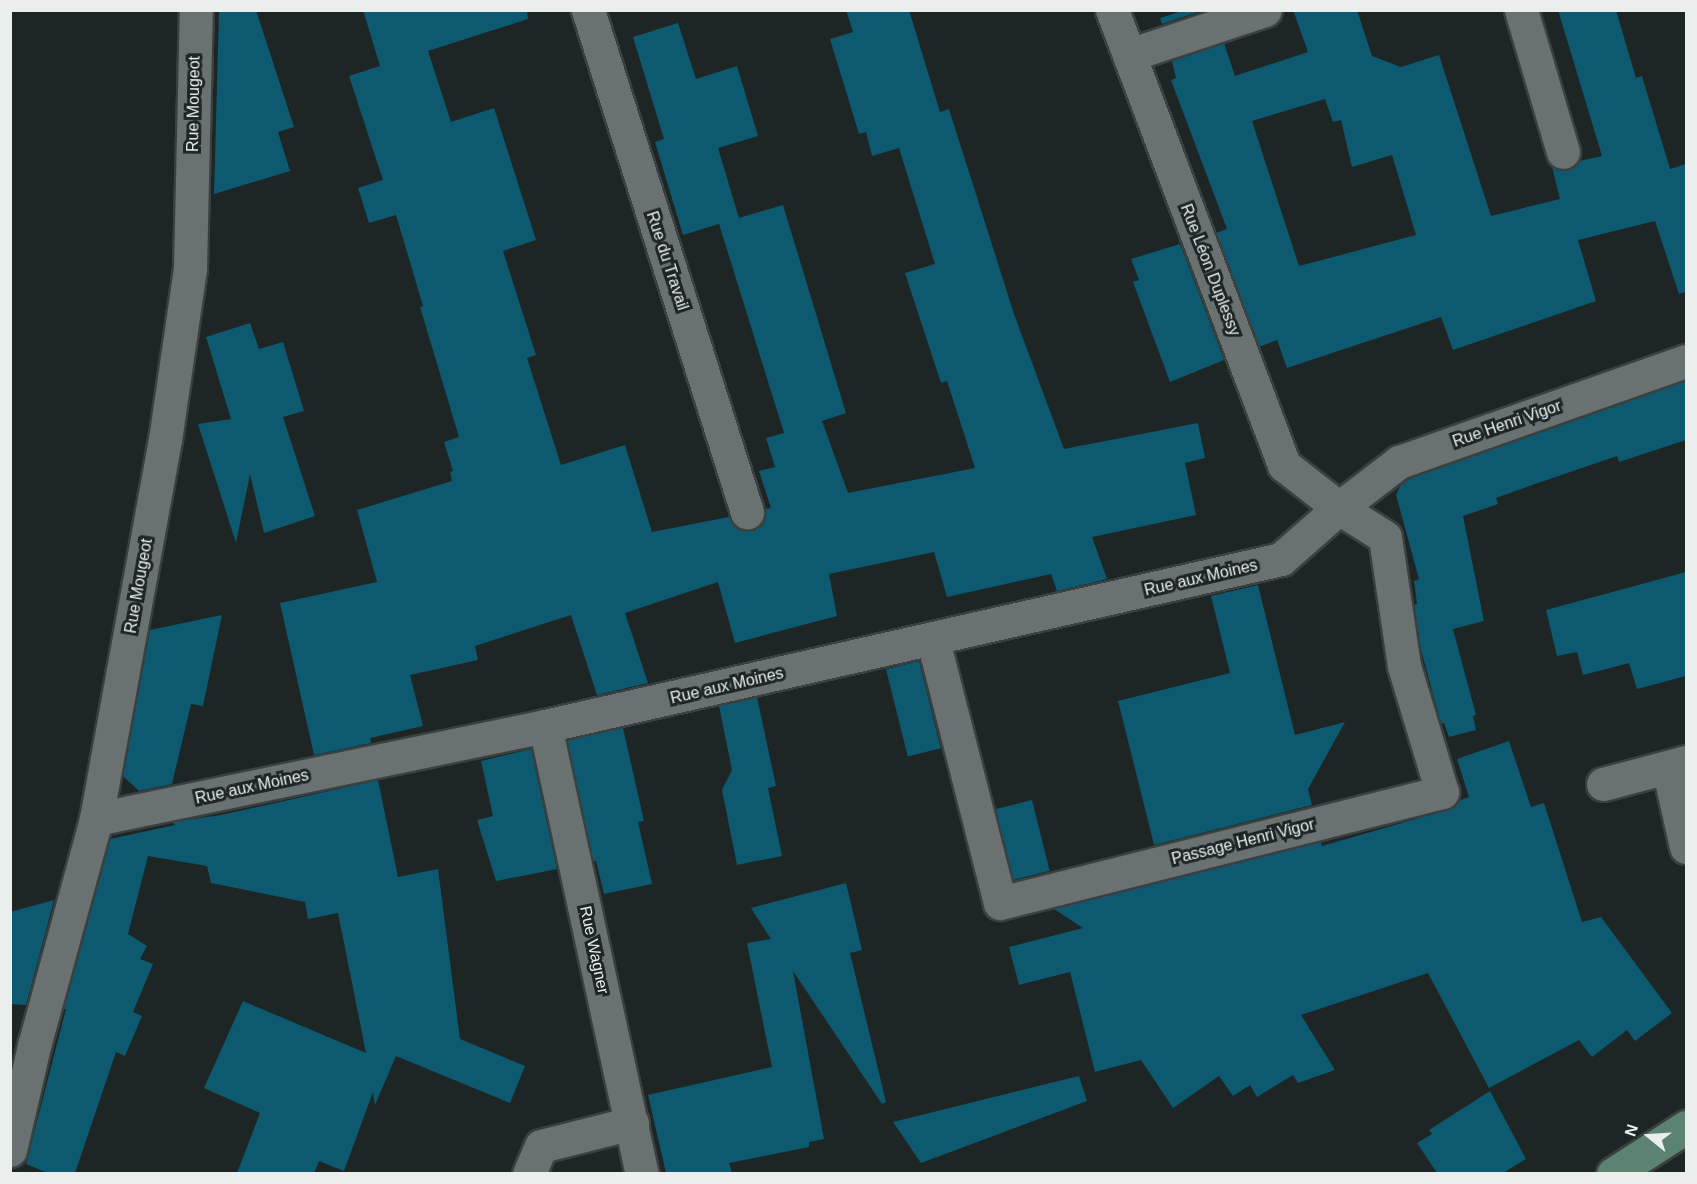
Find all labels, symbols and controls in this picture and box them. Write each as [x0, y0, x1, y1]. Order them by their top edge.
street label: Rue Mougeot [184, 56, 204, 152]
street label: Rue Léon Duplessy [1176, 201, 1244, 339]
street label: Rue du Travail [642, 209, 692, 313]
street label: Rue Henri Vigor [1450, 396, 1564, 452]
street label: Rue Mougeot [121, 537, 157, 635]
street label: Rue aux Moines [1143, 556, 1259, 600]
street label: Rue aux Moines [669, 664, 785, 708]
street label: Rue aux Moines [193, 766, 311, 808]
street label: Passage Henri Vigor [1170, 815, 1316, 869]
street label: Rue Wagner [575, 904, 613, 996]
north arrow [1619, 1106, 1679, 1166]
text: N [1622, 1122, 1641, 1138]

